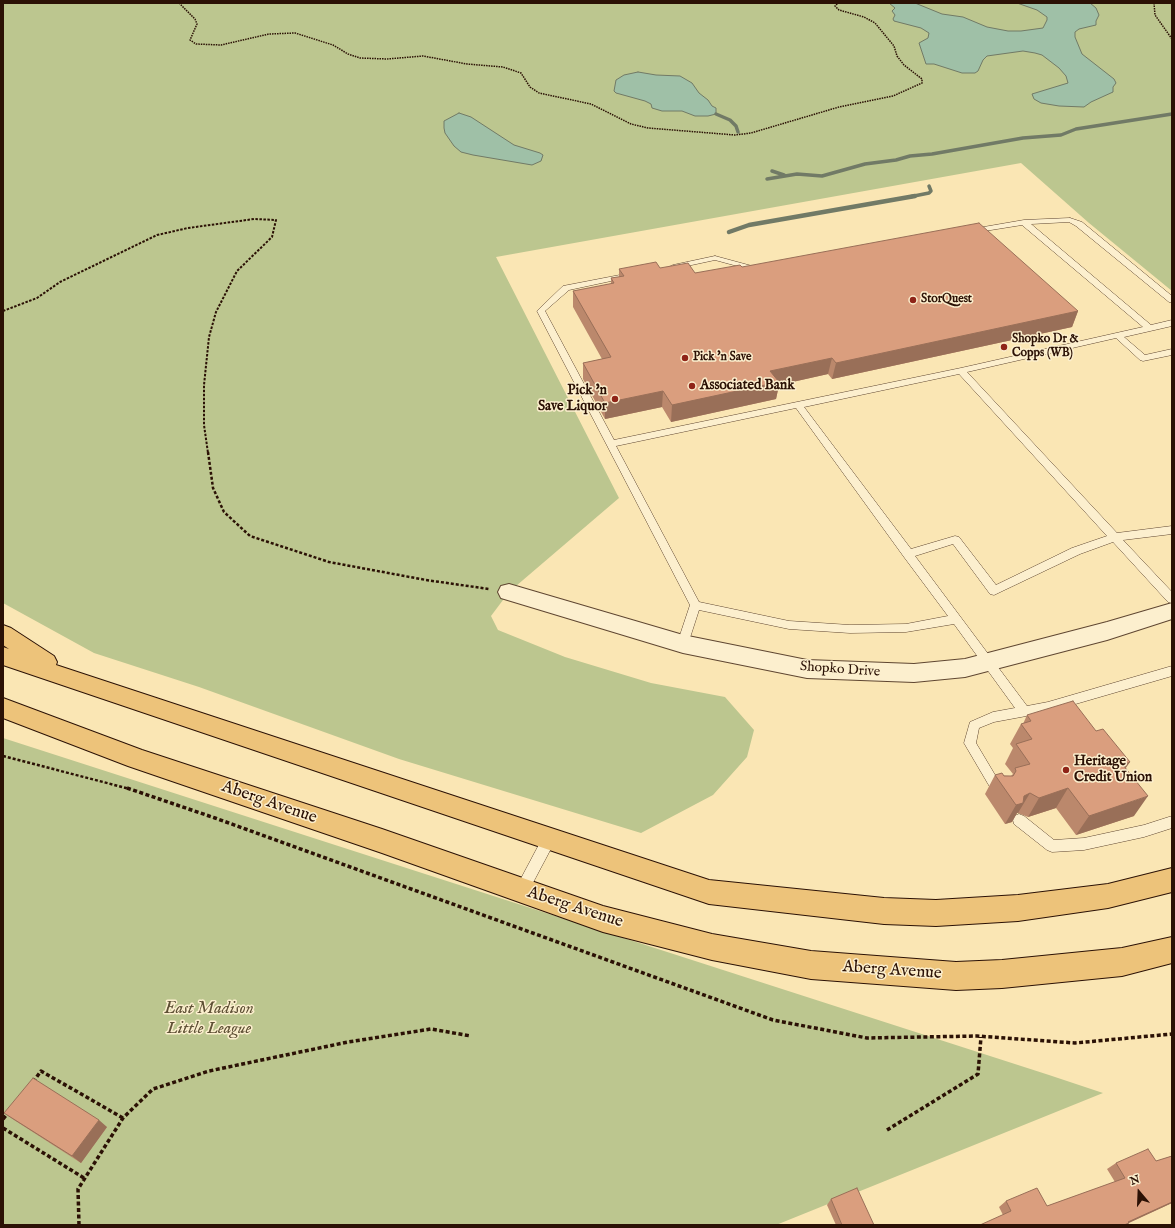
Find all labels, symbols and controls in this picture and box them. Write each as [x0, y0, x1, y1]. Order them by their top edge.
place label: StorQuest [921, 293, 972, 307]
marker: StorQuest [908, 295, 918, 305]
place label: Shopko Dr & Copps (WB) [1012, 333, 1078, 361]
marker: Shopko Dr & Copps (WB) [999, 342, 1009, 352]
place label: Pick 'n Save [693, 351, 752, 365]
marker: Pick 'n Save [680, 353, 690, 363]
place label: Associated Bank [700, 378, 795, 394]
marker: Associated Bank [687, 381, 697, 391]
place label: Pick 'n Save Liquor [538, 383, 607, 416]
marker: Pick 'n Save Liquor [610, 394, 620, 404]
street label: Shopko Drive [799, 659, 881, 681]
place label: Heritage Credit Union [1074, 754, 1152, 786]
marker: Heritage Credit Union [1061, 765, 1071, 775]
street label: Aberg Avenue [219, 777, 319, 829]
street label: Aberg Avenue [525, 883, 625, 933]
street label: Aberg Avenue [842, 957, 942, 985]
park label: East Madison Little League [164, 1000, 254, 1040]
north arrow [1119, 1172, 1159, 1212]
text: N [1128, 1172, 1142, 1189]

